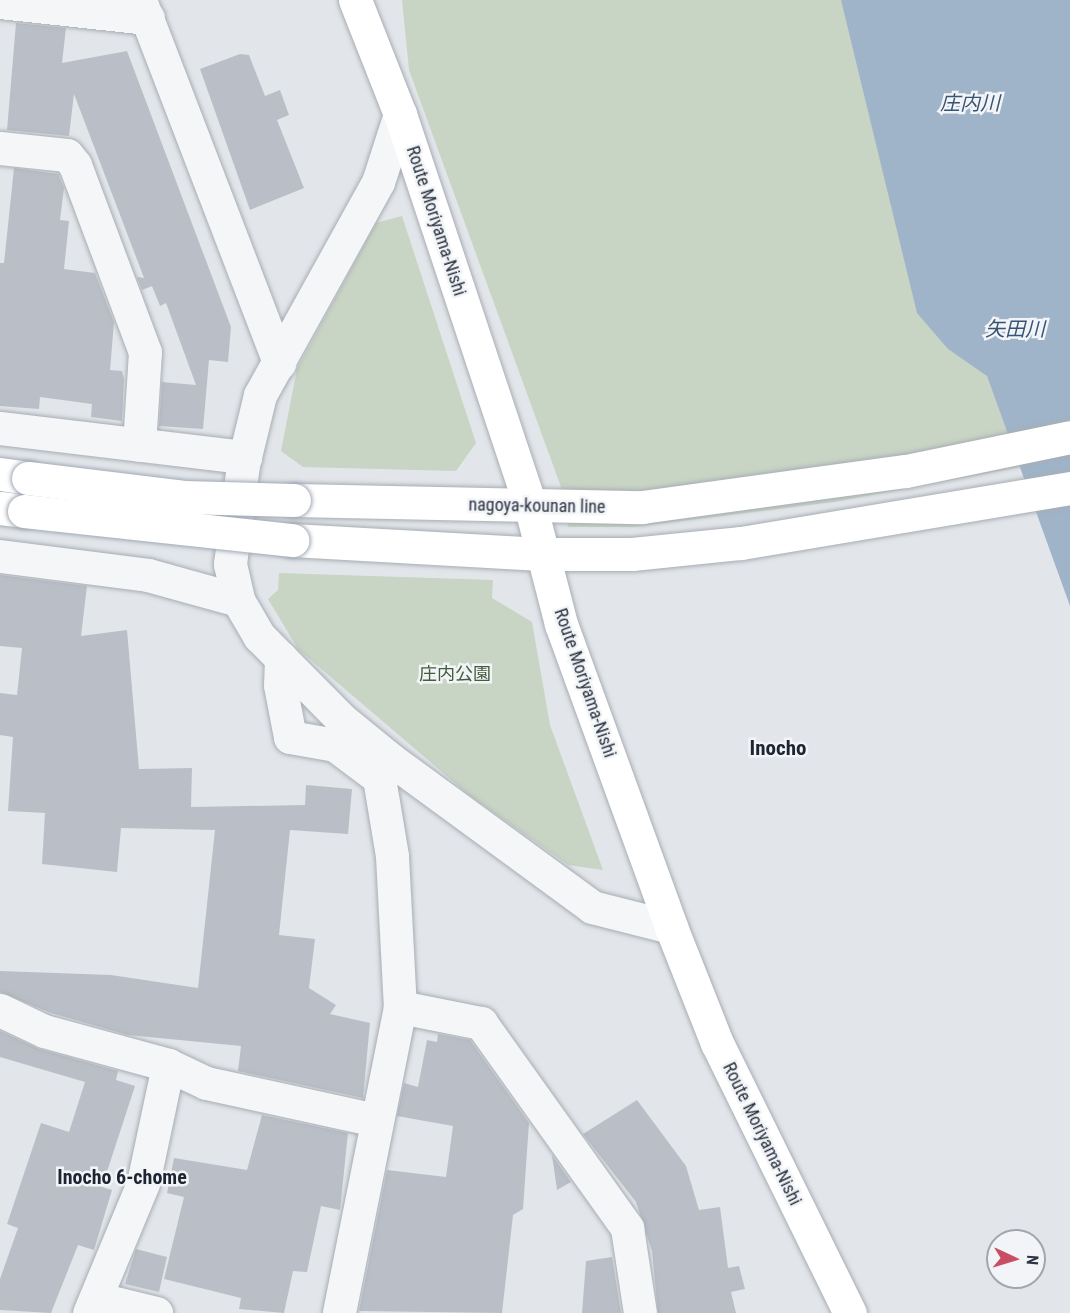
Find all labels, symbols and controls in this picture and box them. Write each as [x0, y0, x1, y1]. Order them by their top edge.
water label: 庄内川 [940, 91, 1000, 115]
street label: Route Moriyama-Nishi [402, 143, 470, 299]
water label: 矢田川 [985, 317, 1045, 341]
street label: nagoya-kounan line [468, 494, 606, 518]
street label: Route Moriyama-Nishi [549, 606, 621, 760]
park label: 庄内公園 [419, 663, 491, 685]
district label: Inocho [750, 735, 806, 761]
street label: Route Moriyama-Nishi [718, 1059, 806, 1209]
district label: Inocho 6-chome [57, 1165, 187, 1189]
north arrow [986, 1229, 1046, 1289]
text: N [1023, 1255, 1042, 1266]

